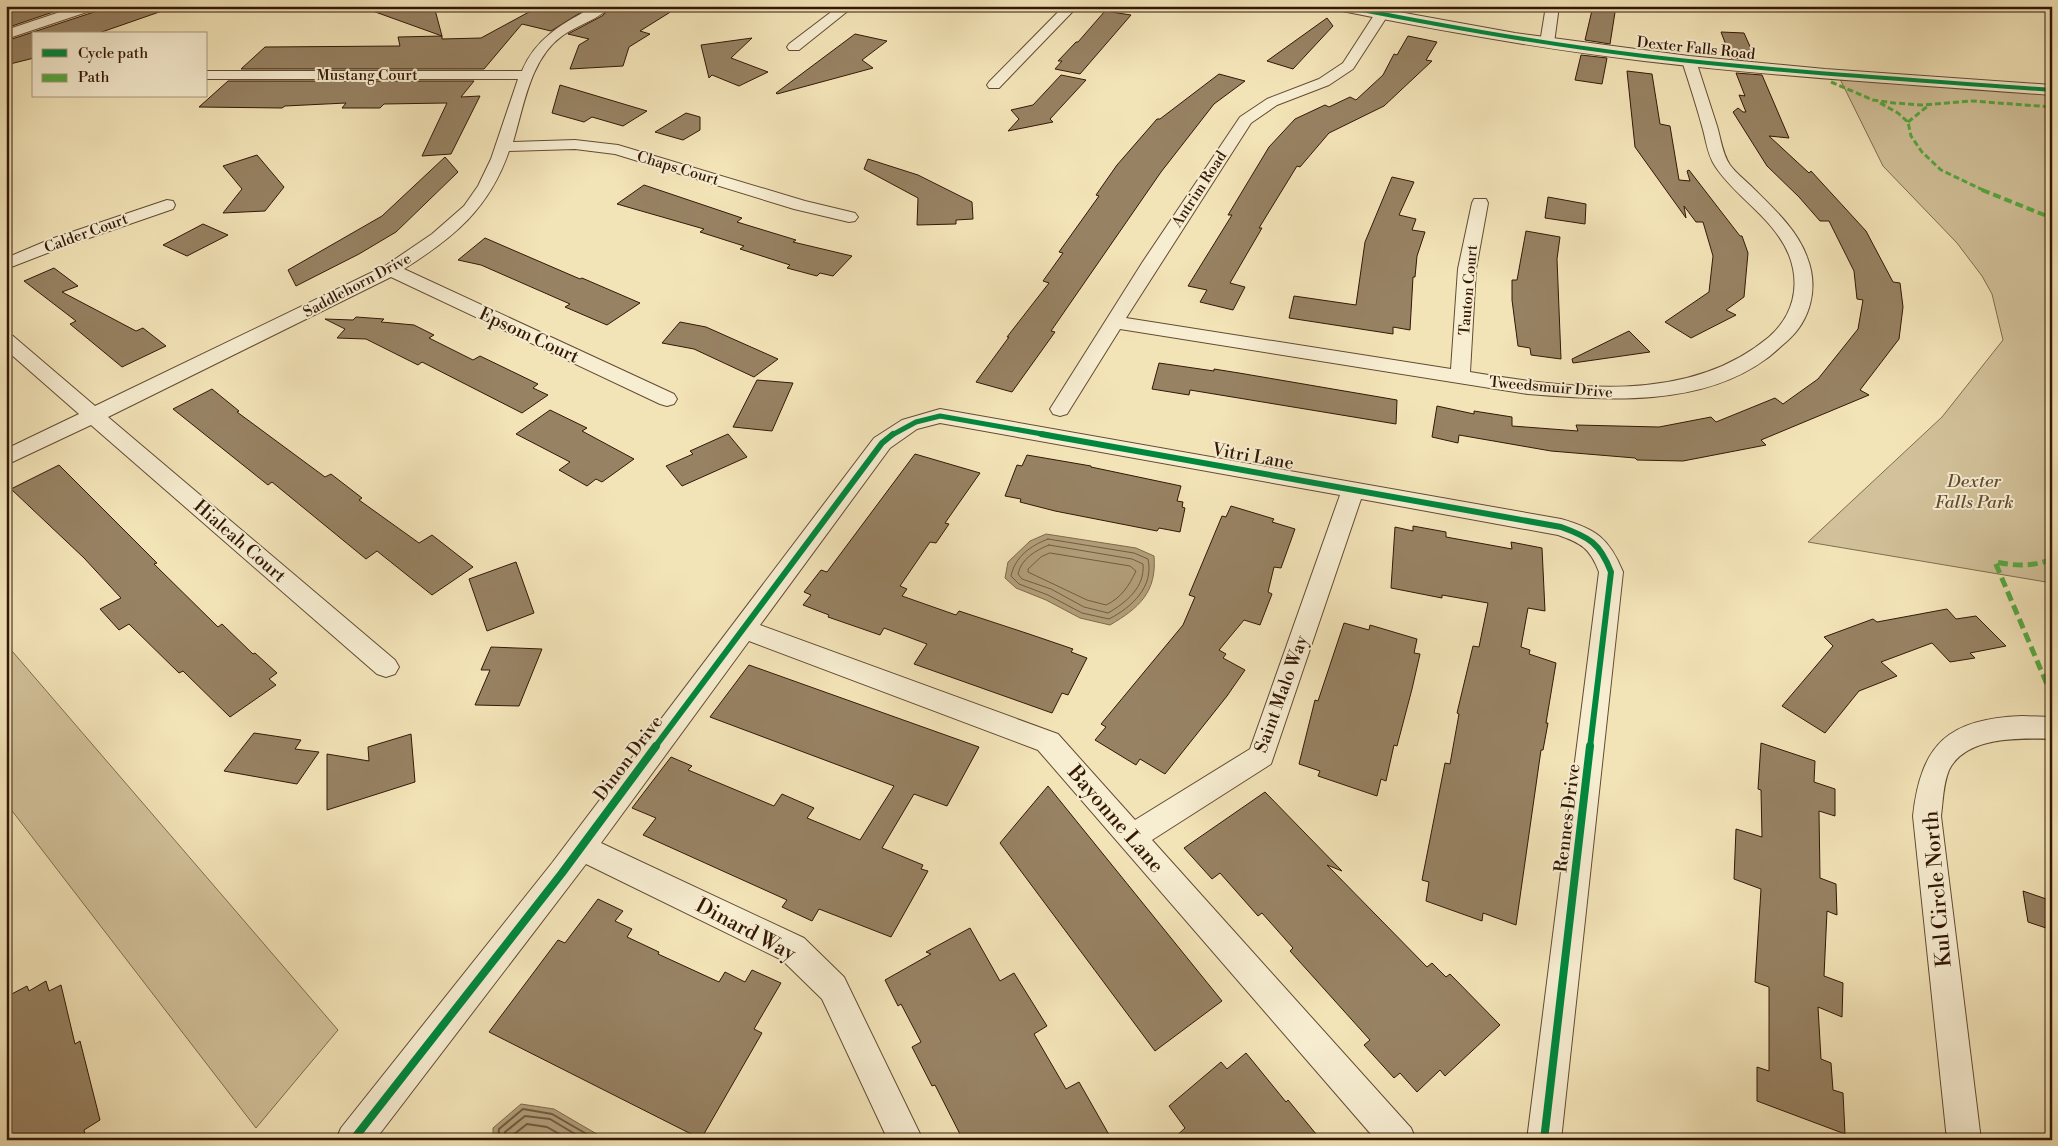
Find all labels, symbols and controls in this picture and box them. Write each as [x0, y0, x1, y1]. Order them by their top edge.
legend [32, 32, 208, 98]
street label: Dexter Falls Road [1636, 33, 1757, 64]
text: Cycle path [78, 44, 148, 63]
street label: Mustang Court [317, 66, 418, 85]
text: Path [78, 68, 110, 87]
street label: Chaps Court [635, 147, 722, 190]
street label: Antrim Road [1167, 147, 1231, 232]
street label: Calder Court [42, 209, 131, 257]
street label: Tauton Court [1455, 243, 1482, 336]
street label: Saddlehorn Drive [300, 249, 414, 322]
street label: Epsom Court [475, 302, 583, 369]
street label: Tweedsmuir Drive [1488, 373, 1614, 402]
street label: Vitri Lane [1209, 438, 1296, 475]
park label: Dexter Falls Park [1934, 470, 2014, 514]
street label: Hialeah Court [189, 495, 291, 588]
street label: Saint Malo Way [1250, 632, 1313, 756]
street label: Dinon Drive [589, 711, 668, 806]
street label: Bayonne Lane [1061, 760, 1169, 879]
street label: Rennes Drive [1549, 762, 1586, 874]
street label: Kul Circle North [1918, 809, 1958, 968]
street label: Dinard Way [691, 893, 801, 968]

